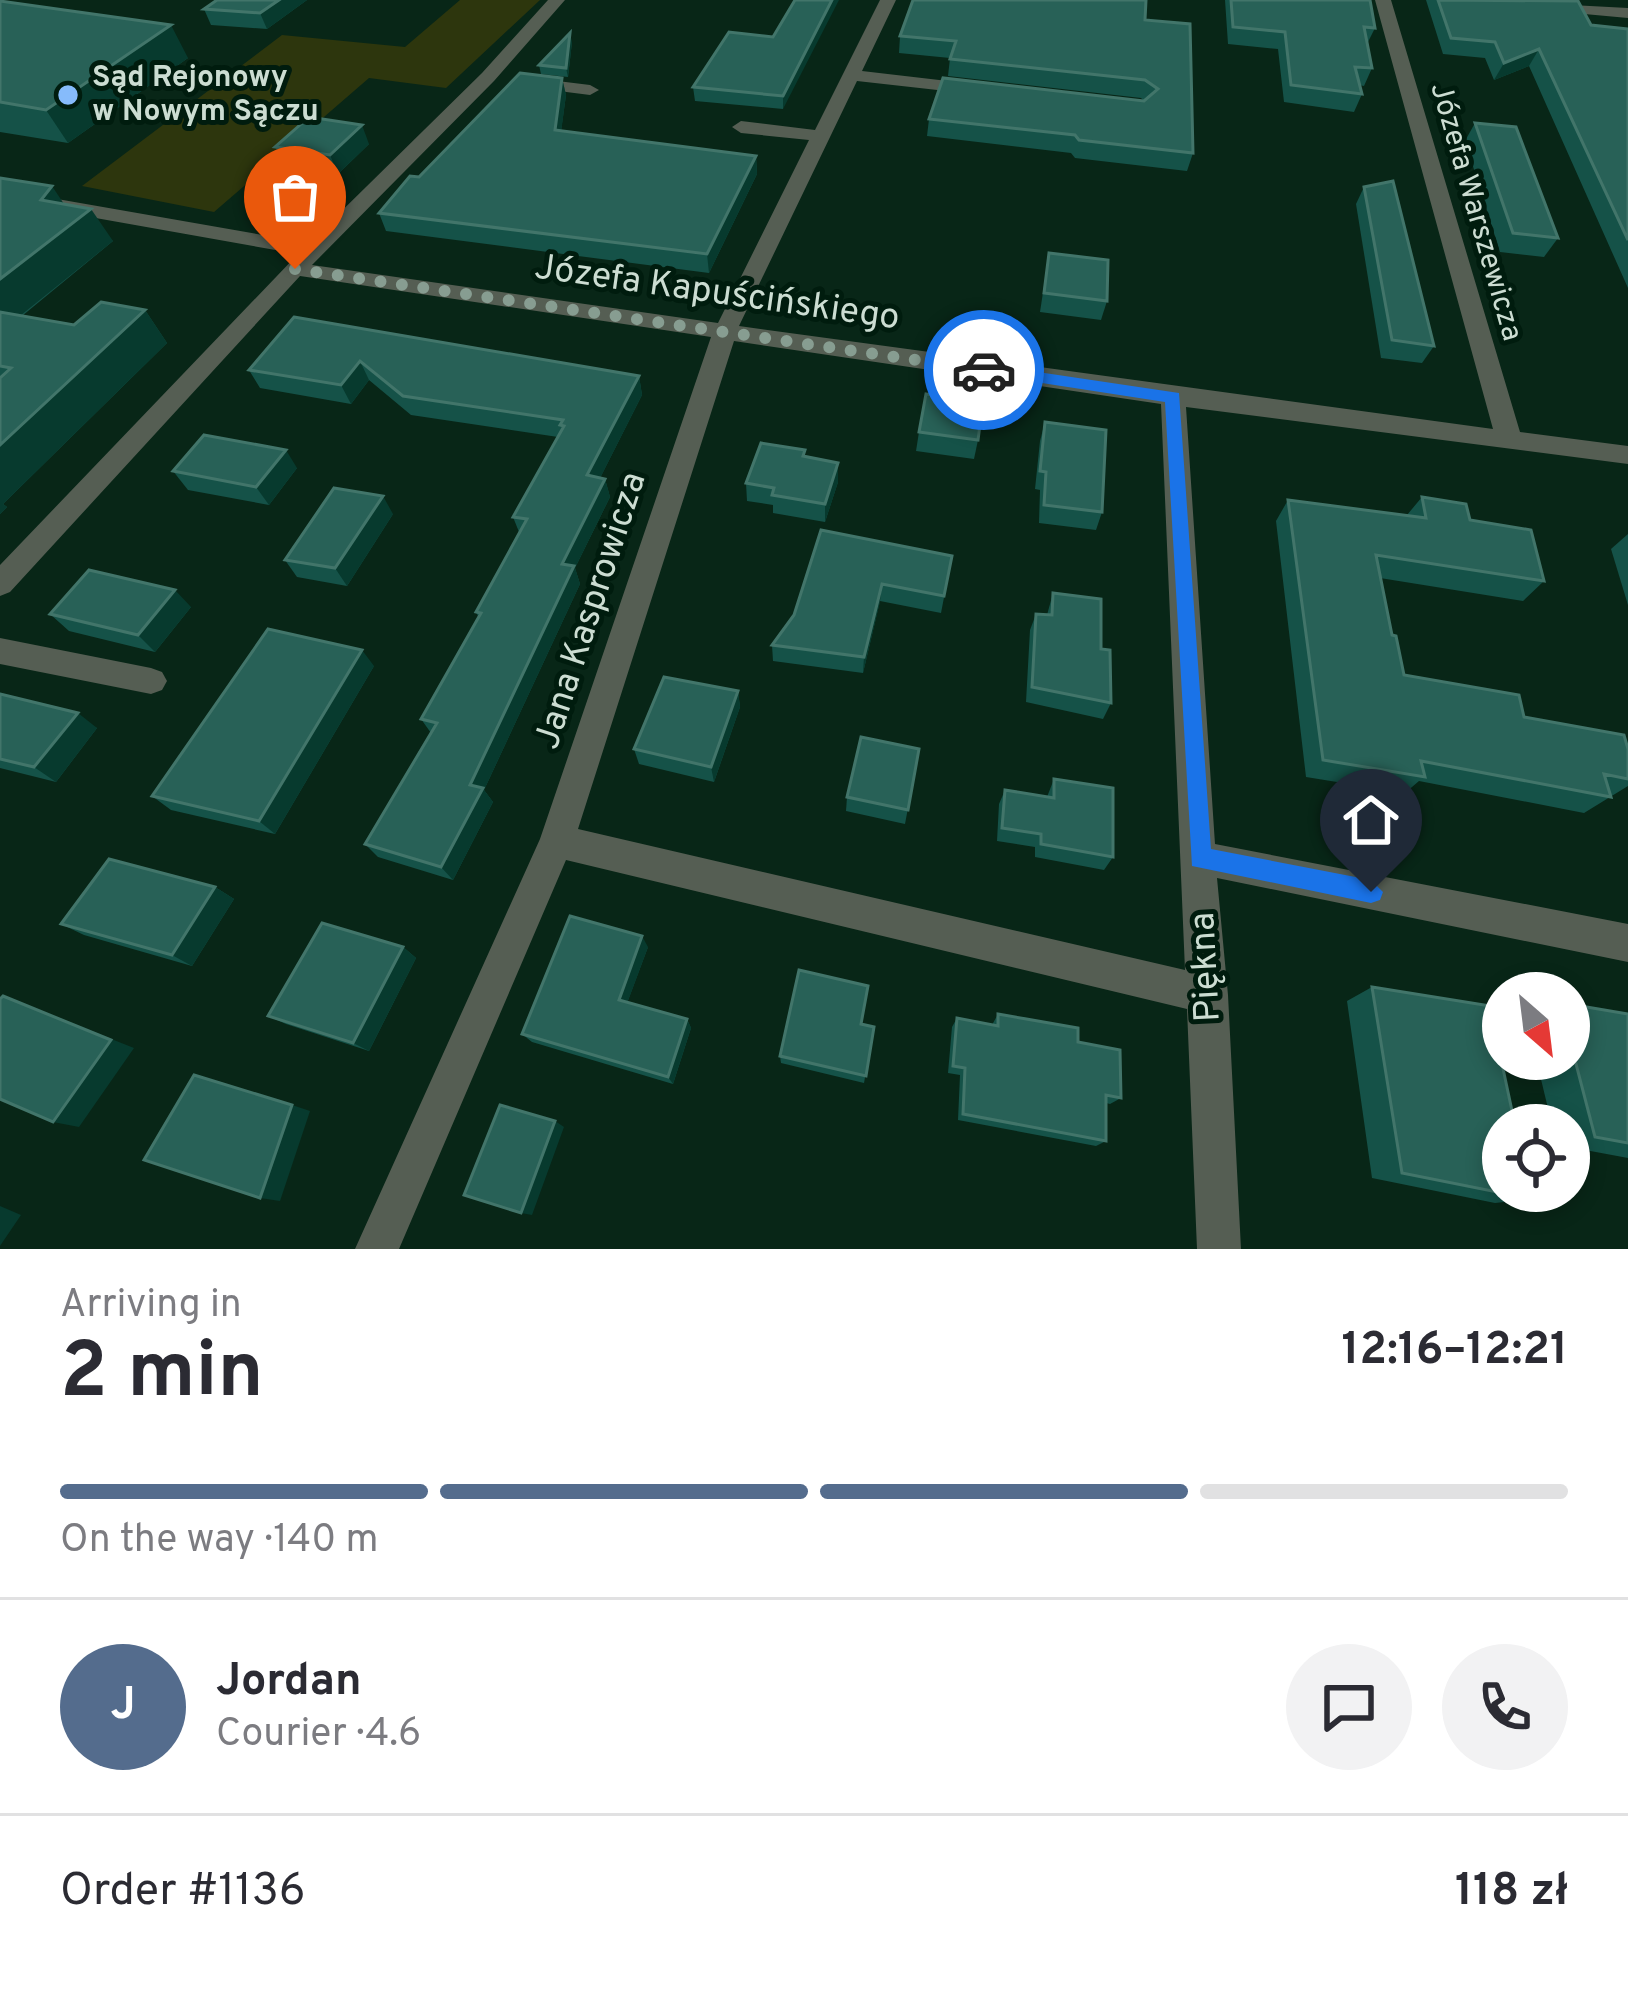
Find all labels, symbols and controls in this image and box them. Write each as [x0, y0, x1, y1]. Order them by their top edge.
place label: Sąd Rejonowy w Nowym Sączu [92, 60, 319, 131]
street label: Józefa Warszewicza [1420, 79, 1530, 345]
marker: Sąd Rejonowy w Nowym Sączu [55, 82, 81, 108]
pin [244, 146, 346, 269]
icon: bag [262, 164, 328, 230]
street label: Józefa Kapuścińskiego [532, 246, 902, 342]
courier [924, 310, 1044, 430]
icon: car [951, 337, 1017, 403]
street label: Jana Kasprowicza [526, 467, 658, 755]
pin [1320, 769, 1422, 892]
icon: home [1338, 787, 1404, 853]
street label: Piękna [1181, 911, 1233, 1023]
north arrow [1482, 972, 1590, 1080]
map controls [1482, 972, 1590, 1212]
button: locate [1482, 1104, 1590, 1212]
text: Arriving in [60, 1282, 242, 1331]
text: 12:16–12:21 [1341, 1323, 1568, 1380]
text: 2 min [60, 1326, 264, 1425]
text: On the way · 140 m [60, 1517, 379, 1566]
button: chat [1286, 1644, 1412, 1770]
button: phone [1442, 1644, 1568, 1770]
text: Jordan [216, 1654, 362, 1711]
text: J [110, 1678, 136, 1735]
text: Courier · 4.6 [216, 1711, 421, 1760]
text: Order #1136 [60, 1864, 306, 1921]
text: 118 zł [1455, 1864, 1568, 1921]

